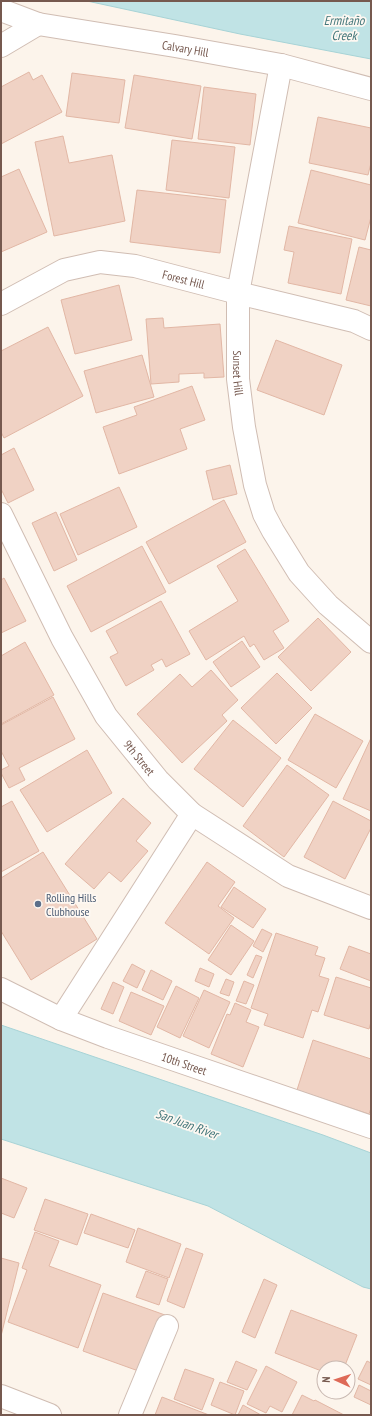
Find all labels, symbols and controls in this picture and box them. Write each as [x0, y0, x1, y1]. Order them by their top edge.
water label: Ermitaño Creek [324, 12, 366, 44]
street label: Calvary Hill [161, 37, 210, 59]
street label: Forest Hill [161, 266, 207, 292]
street label: Sunset Hill [230, 350, 248, 397]
street label: 9th Street [121, 737, 159, 779]
place label: Rolling Hills Clubhouse [46, 890, 96, 919]
marker: Rolling Hills Clubhouse [33, 899, 43, 909]
street label: 10th Street [160, 1048, 209, 1078]
water label: San Juan River [154, 1105, 223, 1144]
north arrow [316, 1360, 356, 1400]
text: N [319, 1376, 333, 1383]

